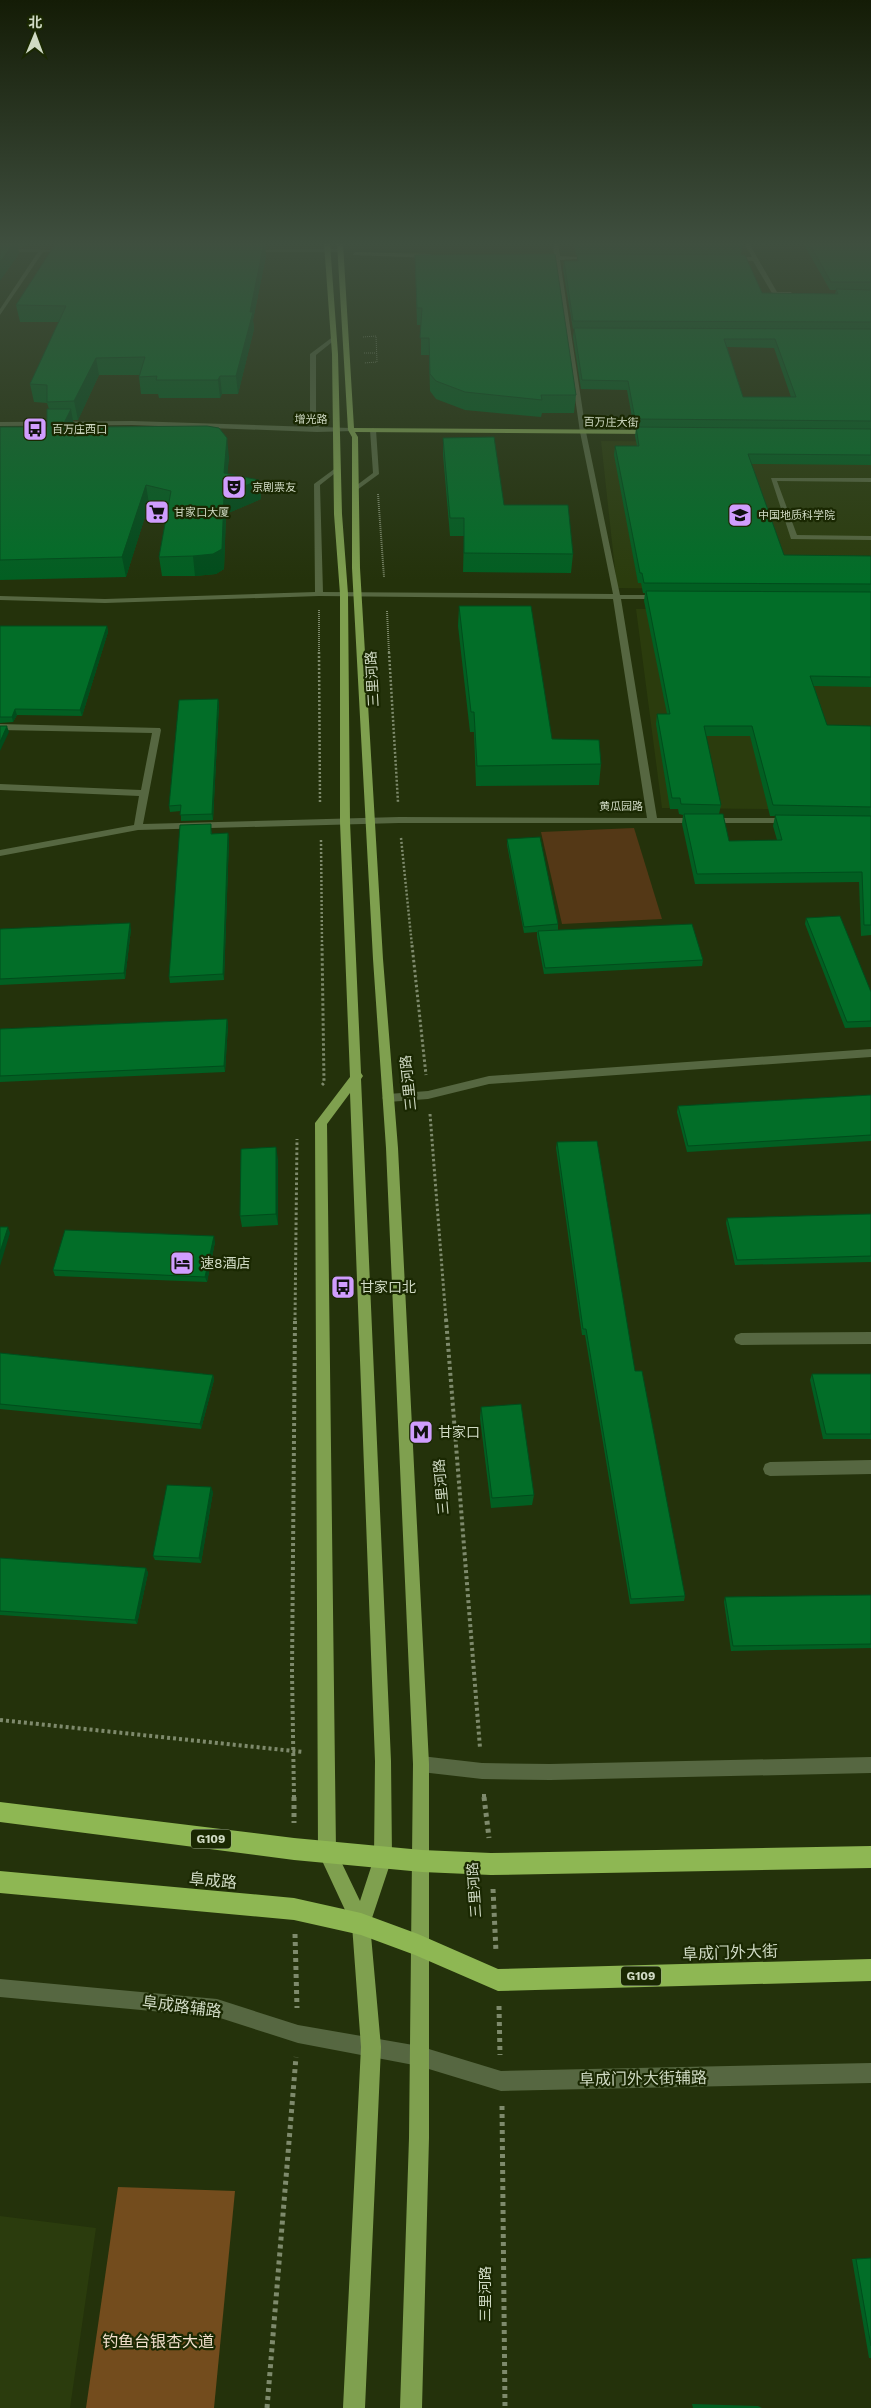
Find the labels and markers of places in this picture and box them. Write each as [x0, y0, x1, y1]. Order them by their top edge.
bus stop icon: 百万庄西口 [22, 416, 48, 442]
place label: 百万庄西口 [52, 423, 107, 436]
theatre icon: 京剧票友 [221, 474, 247, 500]
place label: 京剧票友 [252, 481, 296, 494]
supermarket icon: 甘家口大厦 [144, 499, 170, 525]
school or university icon: 中国地质科学院 [727, 502, 753, 528]
place label: 甘家口大厦 [174, 506, 229, 519]
place label: 中国地质科学院 [758, 509, 835, 522]
hotel icon: 速8酒店 [169, 1250, 195, 1276]
place label: 速8酒店 [200, 1255, 251, 1271]
bus stop icon: 甘家口北 [330, 1274, 356, 1300]
place label: 甘家口北 [360, 1279, 416, 1295]
metro station icon: 甘家口 [408, 1419, 434, 1445]
place label: 甘家口 [438, 1424, 480, 1440]

